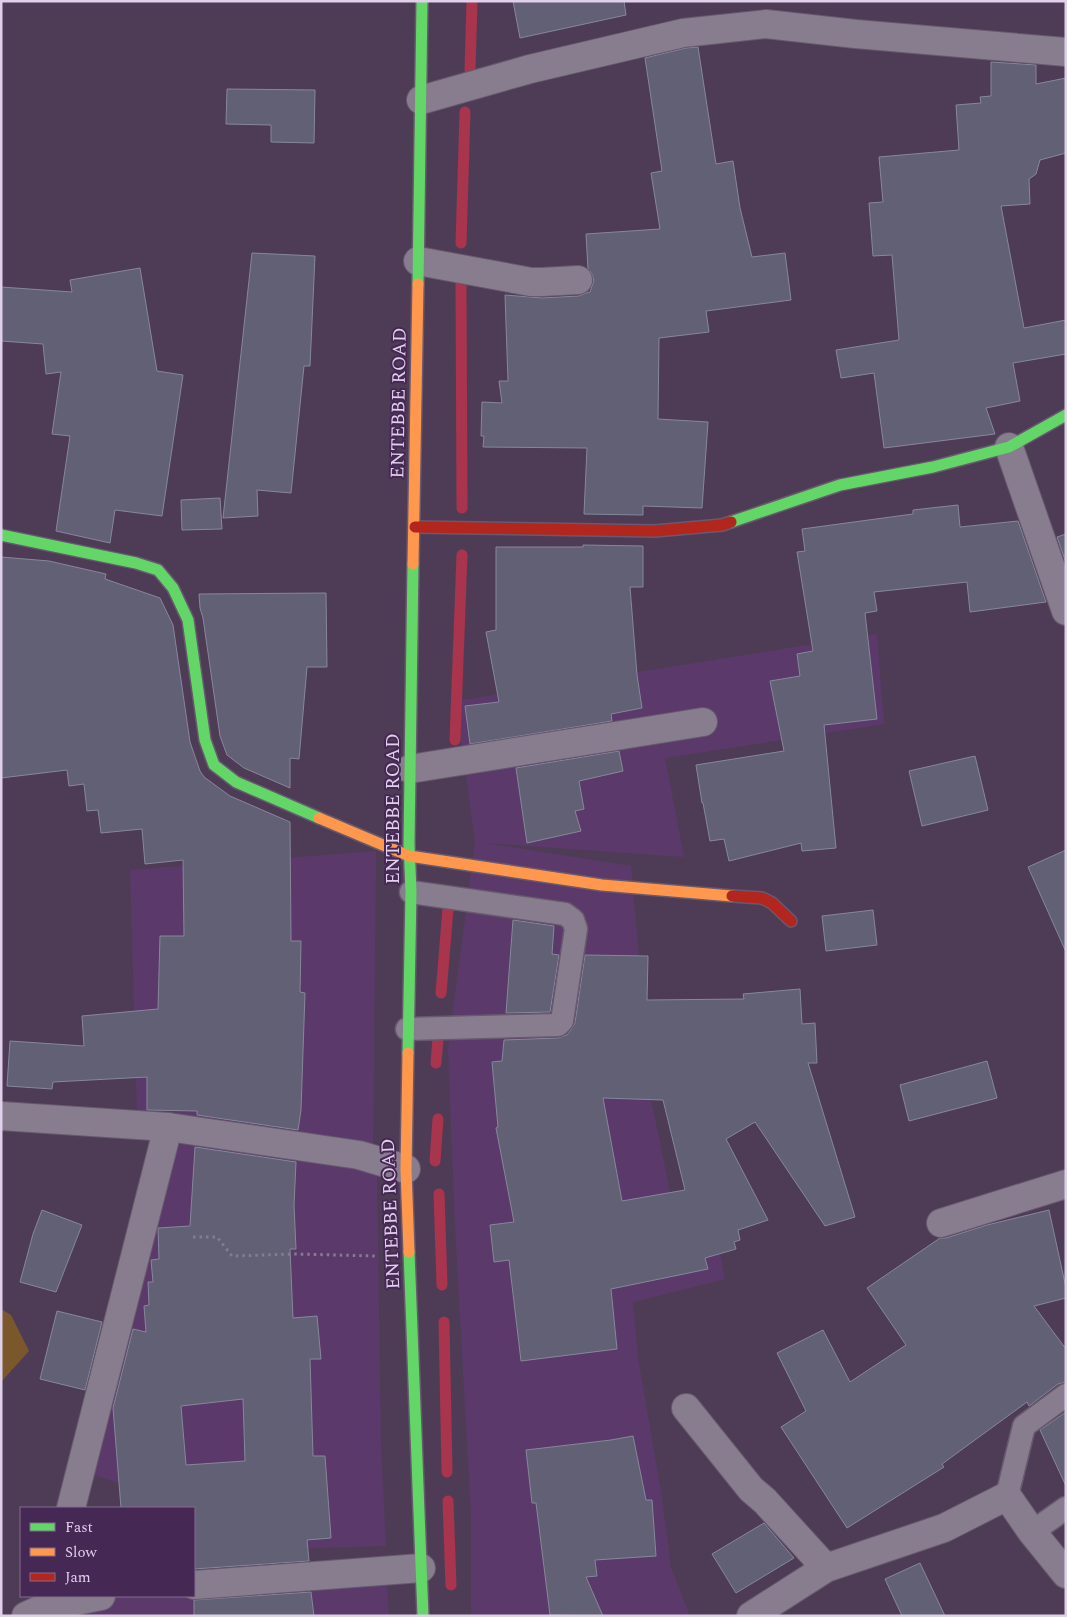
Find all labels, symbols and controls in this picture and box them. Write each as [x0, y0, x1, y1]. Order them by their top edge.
street label: ENTEBBE ROAD [383, 327, 415, 479]
street label: ENTEBBE ROAD [379, 733, 408, 885]
street label: ENTEBBE ROAD [374, 1138, 408, 1290]
legend [20, 1507, 195, 1597]
text: Fast [65, 1516, 93, 1539]
text: Slow [65, 1541, 97, 1564]
text: Jam [65, 1566, 91, 1589]

